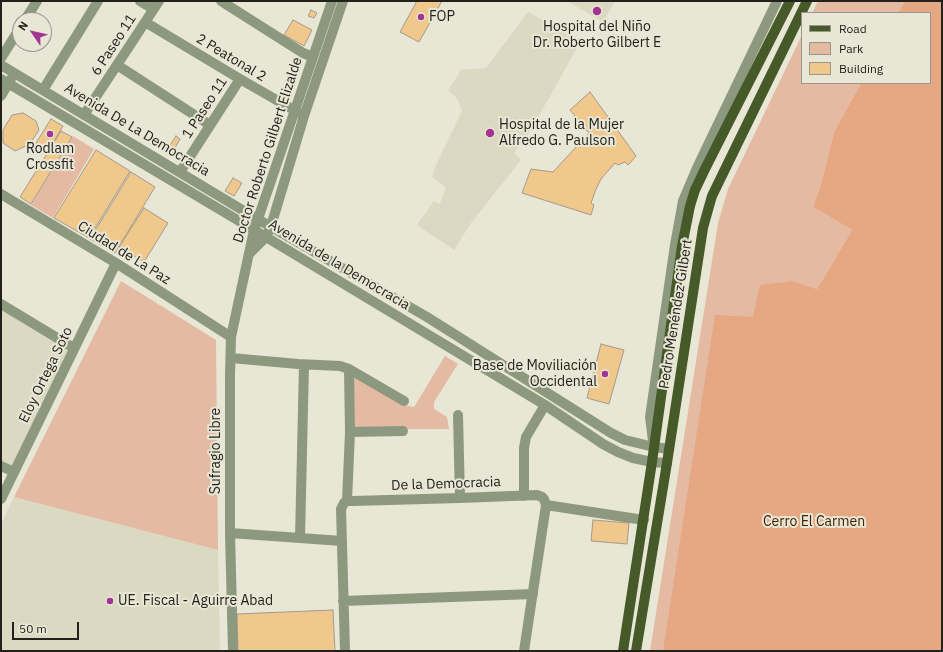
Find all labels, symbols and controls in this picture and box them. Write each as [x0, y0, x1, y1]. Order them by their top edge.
marker: Hospital del Niño Dr. Roberto Gilbert E [591, 5, 603, 17]
place label: FOP [429, 9, 455, 25]
street label: 6 Paseo 11 [88, 11, 140, 79]
north arrow [12, 12, 52, 52]
marker: FOP [416, 12, 426, 22]
legend [801, 12, 931, 84]
text: N [15, 19, 31, 33]
place label: Hospital del Niño Dr. Roberto Gilbert E [533, 19, 661, 52]
text: Road [839, 21, 867, 36]
street label: 2 Peatonal 2 [193, 31, 269, 85]
text: Park [839, 41, 863, 56]
street label: Doctor Roberto Gilbert Elizalde [230, 55, 306, 245]
text: Building [839, 61, 883, 76]
street label: 1 Paseo 11 [179, 74, 231, 142]
street label: Avenida De La Democracia [61, 80, 213, 180]
place label: Hospital de la Mujer Alfredo G. Paulson [499, 117, 624, 150]
marker: Hospital de la Mujer Alfredo G. Paulson [484, 127, 496, 139]
marker: Rodlam Crossfit [45, 129, 55, 139]
place label: Rodlam Crossfit [26, 141, 74, 174]
street label: Avenida de la Democracia [265, 216, 413, 314]
street label: Ciudad de La Paz [74, 218, 174, 288]
street label: Pedro Menéndez Gilbert [656, 238, 696, 390]
street label: Eloy Ortega Soto [16, 324, 76, 426]
place label: Base de Moviliación Occidental [473, 358, 597, 390]
marker: Base de Moviliación Occidental [600, 369, 610, 379]
street label: Sufragio Libre [208, 408, 224, 494]
street label: De la Democracia [391, 474, 501, 494]
park label: Cerro El Carmen [763, 514, 865, 530]
place label: UE. Fiscal - Aguirre Abad [118, 593, 273, 609]
marker: UE. Fiscal - Aguirre Abad [105, 596, 115, 606]
scale bar [14, 614, 81, 640]
text: 50 m [19, 621, 47, 636]

